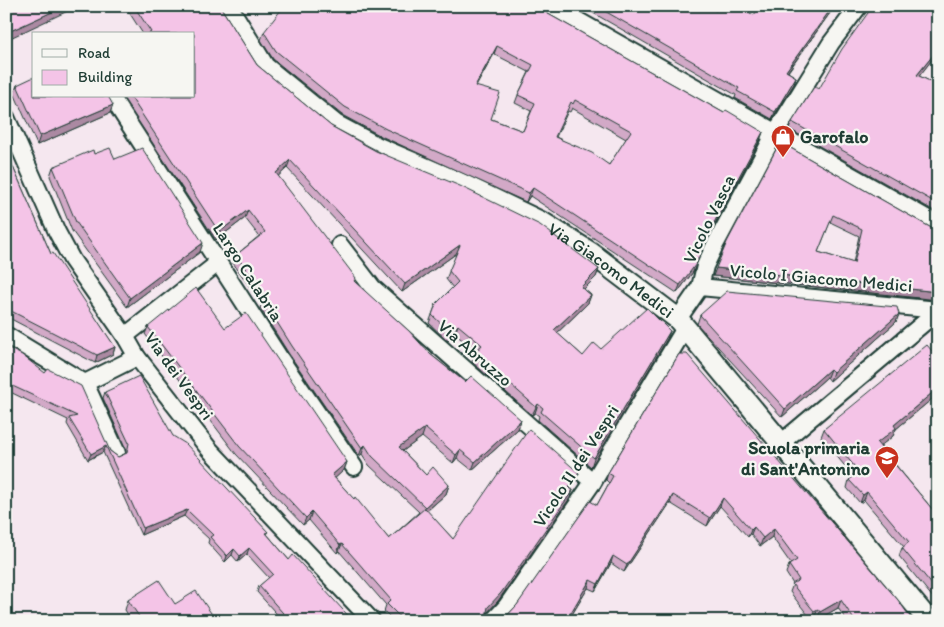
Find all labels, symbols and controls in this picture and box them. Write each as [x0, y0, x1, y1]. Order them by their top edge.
legend [32, 32, 195, 98]
text: Road [78, 44, 111, 62]
text: Building [78, 68, 132, 86]
shop icon: Garofalo [770, 124, 796, 158]
place label: Garofalo [800, 126, 869, 148]
street label: Vicolo Vasca [678, 171, 740, 267]
street label: Largo Calabria [208, 218, 288, 326]
street label: Via Giacomo Medici [544, 218, 678, 323]
street label: Vicolo I Giacomo Medici [729, 259, 913, 297]
street label: Via Abruzzo [433, 315, 517, 391]
street label: Via dei Vespri [140, 328, 218, 424]
street label: Vicolo II dei Vespri [528, 401, 624, 531]
place label: Scuola primaria di Sant'Antonino [741, 437, 871, 480]
school or university icon: Scuola primaria di Sant'Antonino [874, 445, 900, 479]

